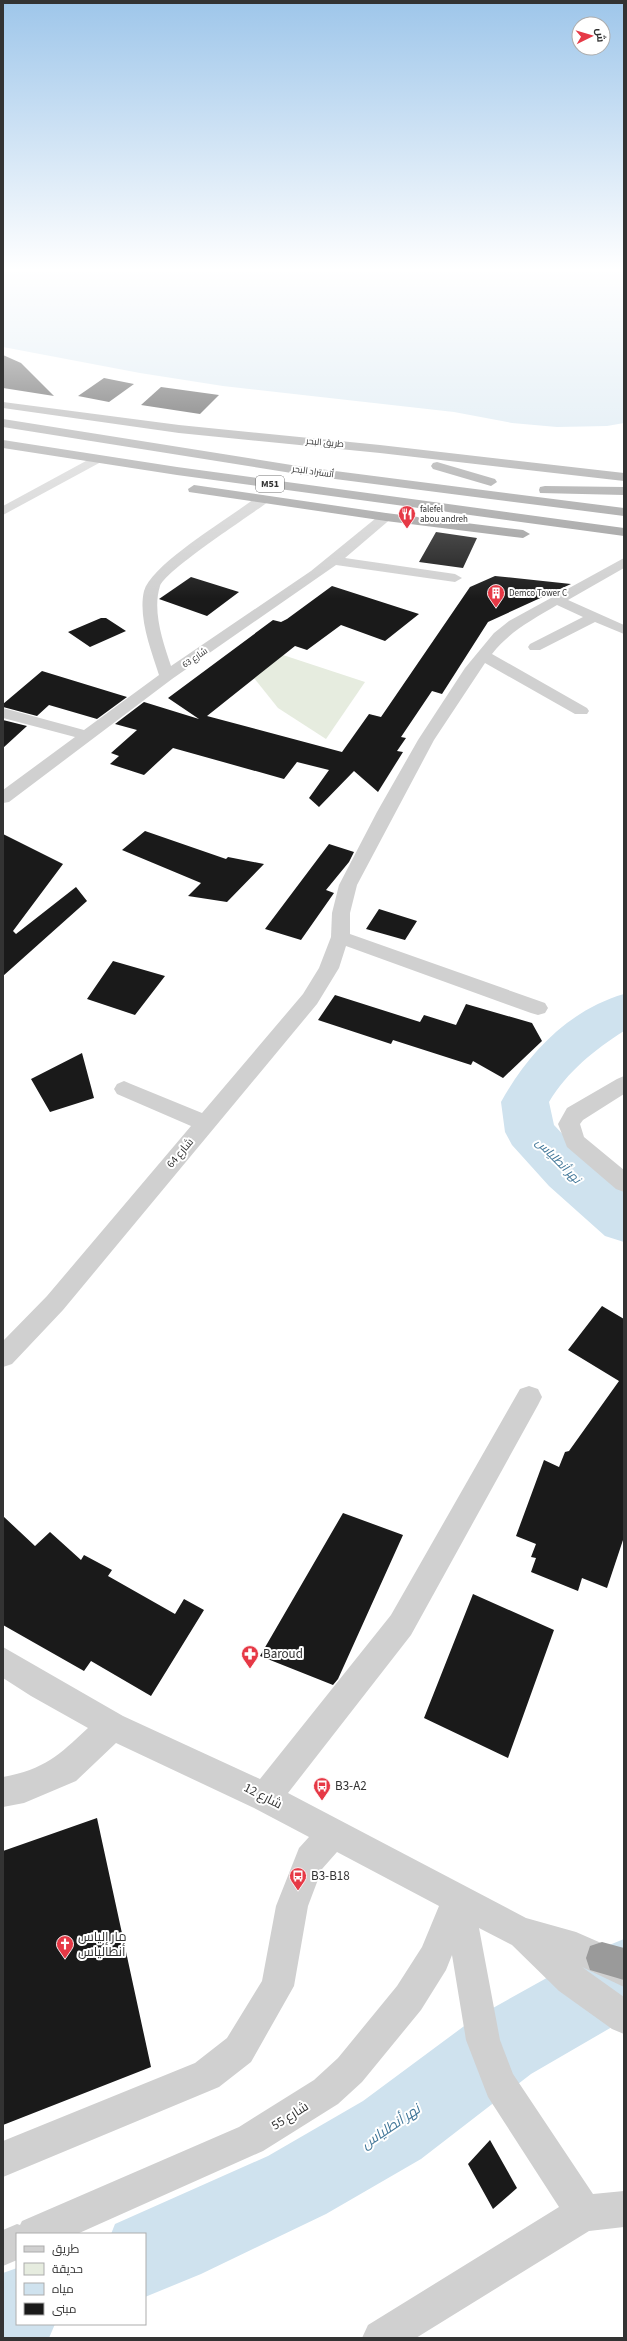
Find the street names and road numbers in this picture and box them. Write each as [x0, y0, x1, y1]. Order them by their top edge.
street label: طريق البحر [304, 435, 345, 451]
street label: أتستراد البحر [290, 462, 335, 481]
road number: M51 [256, 476, 284, 492]
street label: شارع 63 [180, 645, 210, 671]
street label: شارع 64 [163, 1135, 197, 1171]
street label: شارع 12 [241, 1779, 285, 1813]
street label: شارع 55 [268, 2098, 312, 2134]

